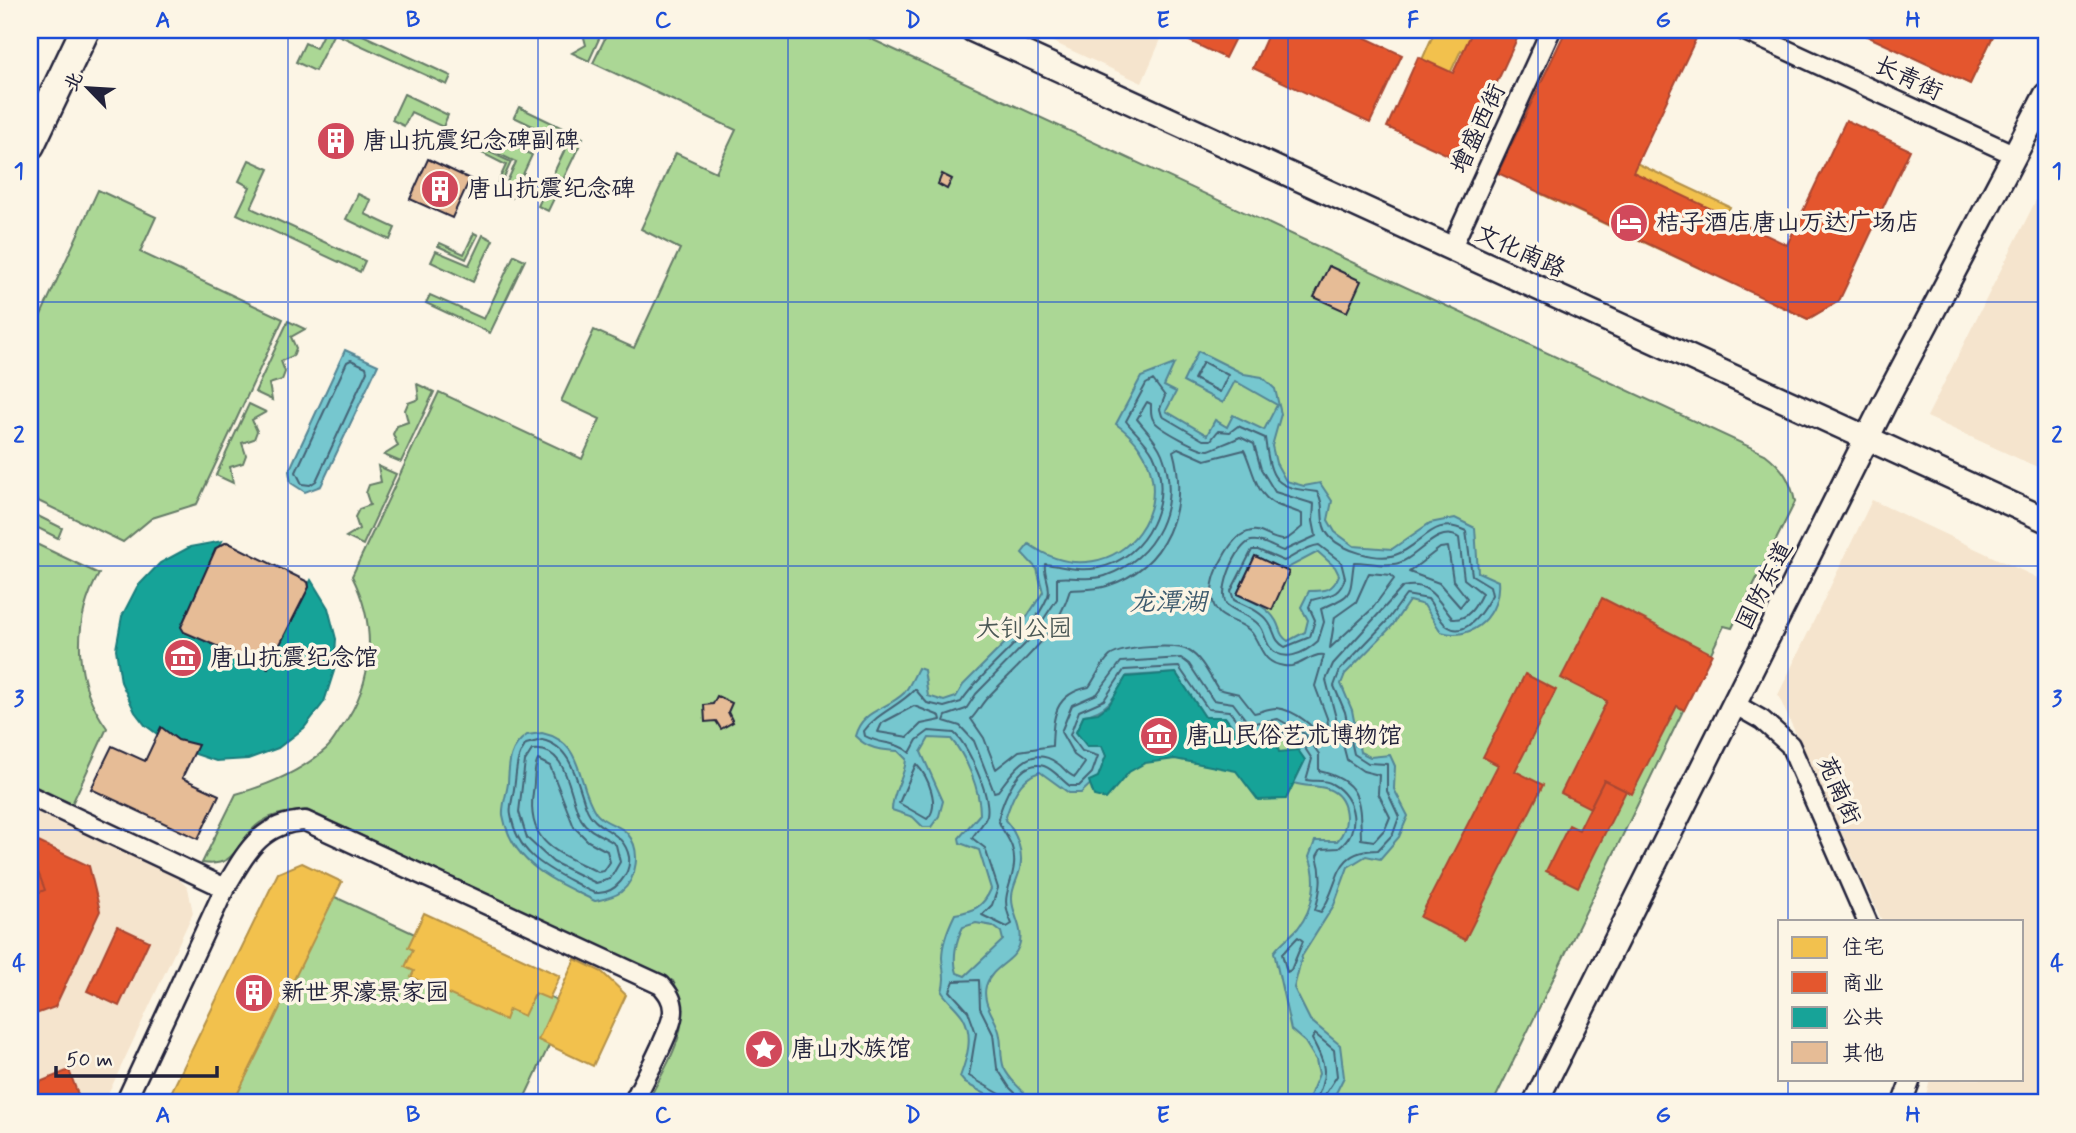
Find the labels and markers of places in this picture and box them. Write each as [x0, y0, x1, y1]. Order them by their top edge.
building icon: 唐山抗震纪念碑副碑 [315, 120, 357, 162]
place label: 唐山抗震纪念碑副碑 [363, 126, 579, 157]
building icon: 唐山抗震纪念碑 [419, 168, 461, 210]
place label: 唐山抗震纪念碑 [467, 174, 635, 205]
hotel icon: 桔子酒店唐山万达广场店 [1608, 202, 1650, 244]
place label: 桔子酒店唐山万达广场店 [1656, 208, 1920, 239]
museum icon: 唐山抗震纪念馆 [162, 637, 204, 679]
place label: 唐山抗震纪念馆 [210, 643, 378, 674]
museum icon: 唐山民俗艺术博物馆 [1138, 715, 1180, 757]
place label: 唐山民俗艺术博物馆 [1186, 721, 1402, 752]
building icon: 新世界濠景家园 [233, 972, 275, 1014]
place label: 新世界濠景家园 [281, 978, 449, 1009]
place icon: 唐山水族馆 [743, 1028, 785, 1070]
place label: 唐山水族馆 [791, 1034, 911, 1065]

